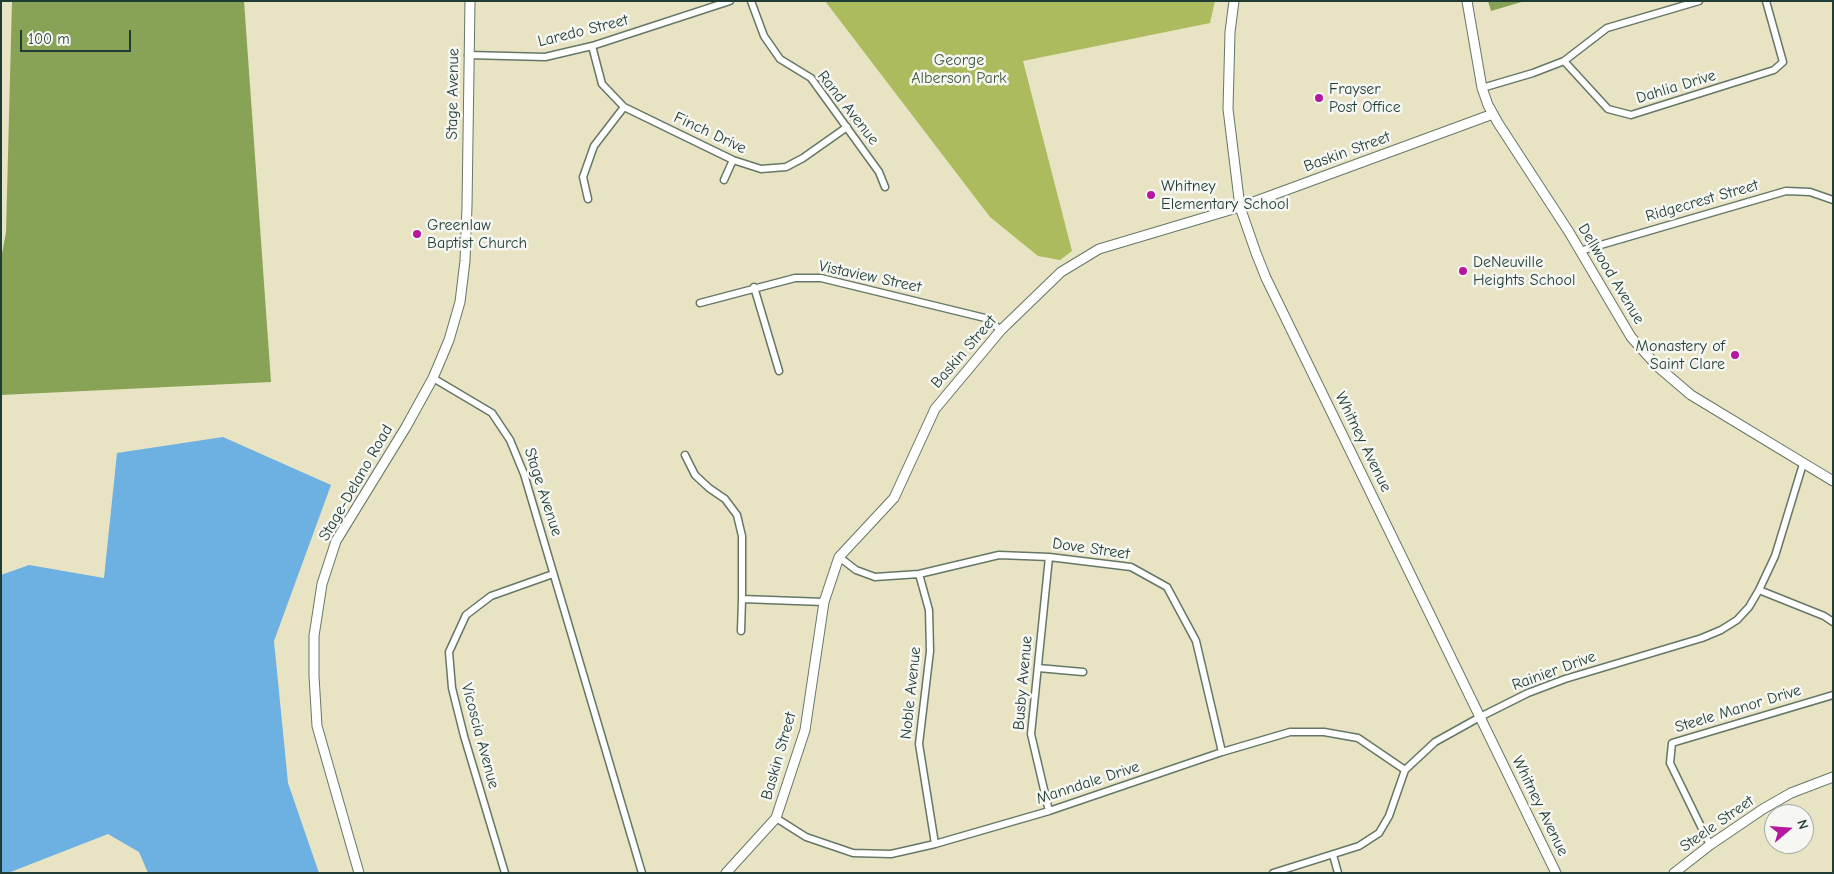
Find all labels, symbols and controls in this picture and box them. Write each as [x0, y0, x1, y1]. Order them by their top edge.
street label: Laredo Street [536, 11, 630, 51]
scale bar [22, 20, 134, 52]
text: 100 m [28, 30, 70, 48]
street label: Stage Avenue [443, 48, 463, 140]
park label: George Alberson Park [911, 50, 1007, 88]
street label: Dahlia Drive [1634, 66, 1718, 108]
street label: Rand Avenue [813, 67, 883, 149]
place label: Frayser Post Office [1329, 79, 1401, 117]
marker: Frayser Post Office [1313, 92, 1325, 104]
street label: Finch Drive [671, 108, 749, 158]
street label: Baskin Street [1301, 128, 1393, 176]
place label: Whitney Elementary School [1161, 176, 1289, 214]
street label: Ridgecrest Street [1643, 176, 1761, 226]
marker: Whitney Elementary School [1145, 189, 1157, 201]
place label: Greenlaw Baptist Church [427, 215, 527, 253]
street label: Dellwood Avenue [1573, 220, 1649, 328]
marker: Greenlaw Baptist Church [411, 228, 423, 240]
place label: DeNeuville Heights School [1473, 252, 1575, 290]
street label: Vistaview Street [817, 257, 923, 297]
marker: DeNeuville Heights School [1457, 265, 1469, 277]
street label: Baskin Street [927, 312, 1001, 392]
place label: Monastery of Saint Clare [1636, 336, 1725, 374]
marker: Monastery of Saint Clare [1729, 349, 1741, 361]
street label: Whitney Avenue [1331, 389, 1395, 495]
street label: Stage-Delano Road [315, 421, 397, 545]
street label: Stage Avenue [520, 445, 566, 539]
street label: Dove Street [1051, 534, 1131, 564]
street label: Busby Avenue [1009, 635, 1037, 731]
street label: Noble Avenue [897, 646, 925, 740]
street label: Rainier Drive [1509, 647, 1599, 695]
street label: Vicoscia Avenue [457, 681, 503, 791]
street label: Steele Manor Drive [1673, 681, 1803, 737]
street label: Baskin Street [757, 710, 801, 802]
street label: Whitney Avenue [1508, 753, 1572, 859]
street label: Manndale Drive [1034, 757, 1142, 809]
street label: Steele Street [1676, 791, 1758, 857]
north arrow [1764, 804, 1814, 854]
text: N [1793, 818, 1812, 831]

